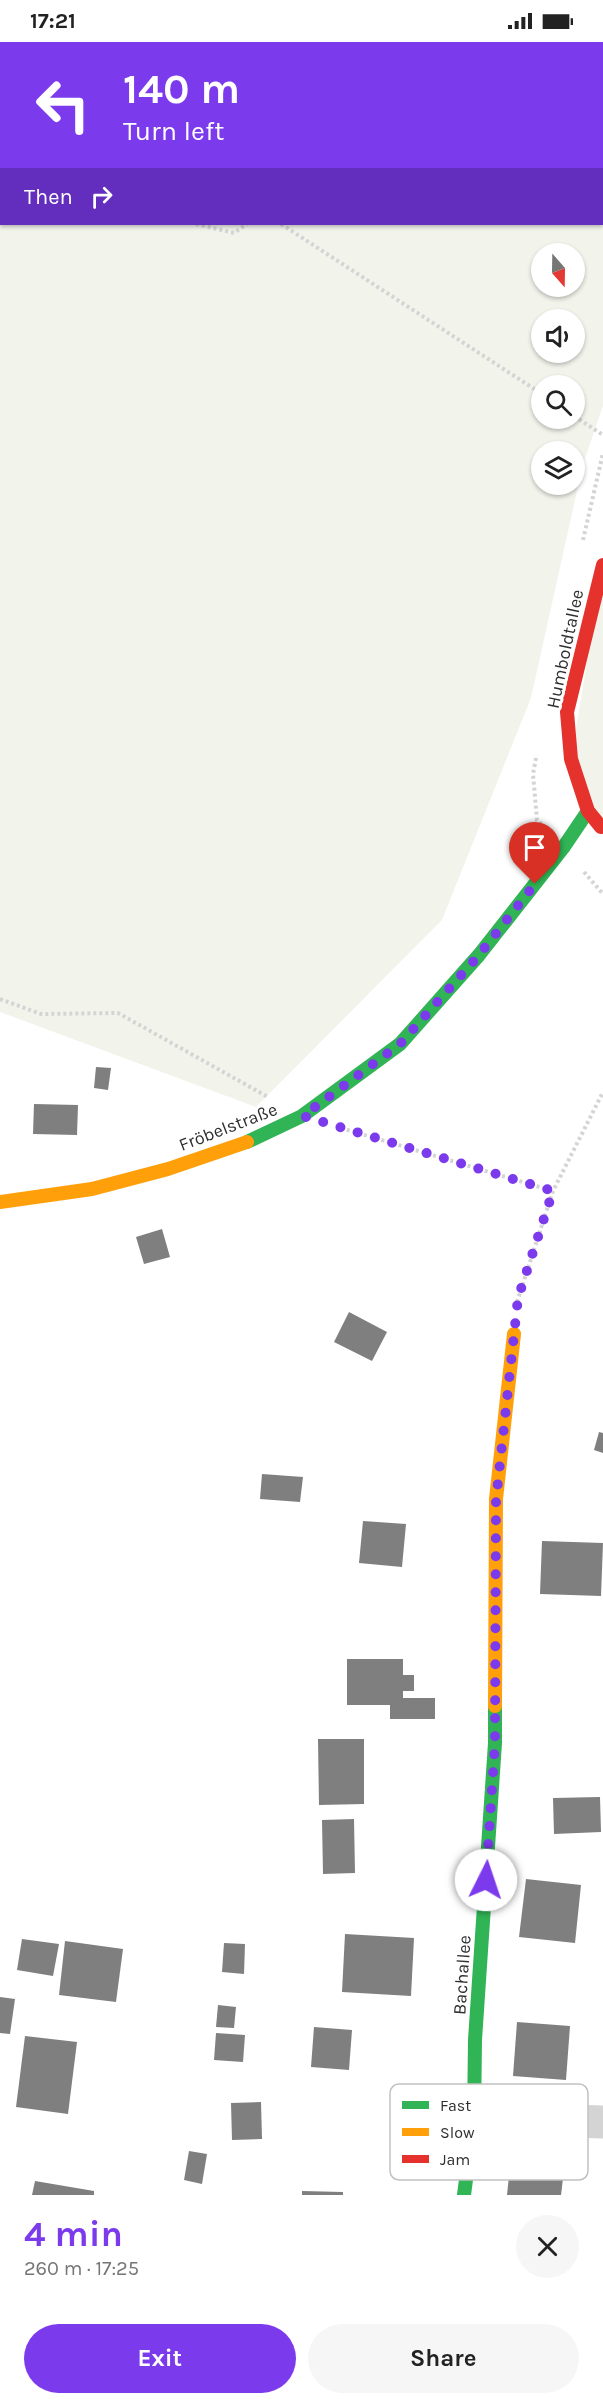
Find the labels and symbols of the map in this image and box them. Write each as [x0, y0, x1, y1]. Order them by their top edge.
north arrow [531, 243, 585, 297]
street label: Humboldtallee [542, 587, 588, 711]
pin [509, 822, 560, 884]
street label: Fröbelstraße [176, 1098, 280, 1156]
position arrow [454, 1848, 518, 1912]
street label: Bachallee [448, 1934, 476, 2016]
legend [390, 2084, 588, 2180]
text: Fast [440, 2096, 471, 2115]
text: Slow [440, 2123, 475, 2142]
text: Jam [440, 2150, 470, 2169]

